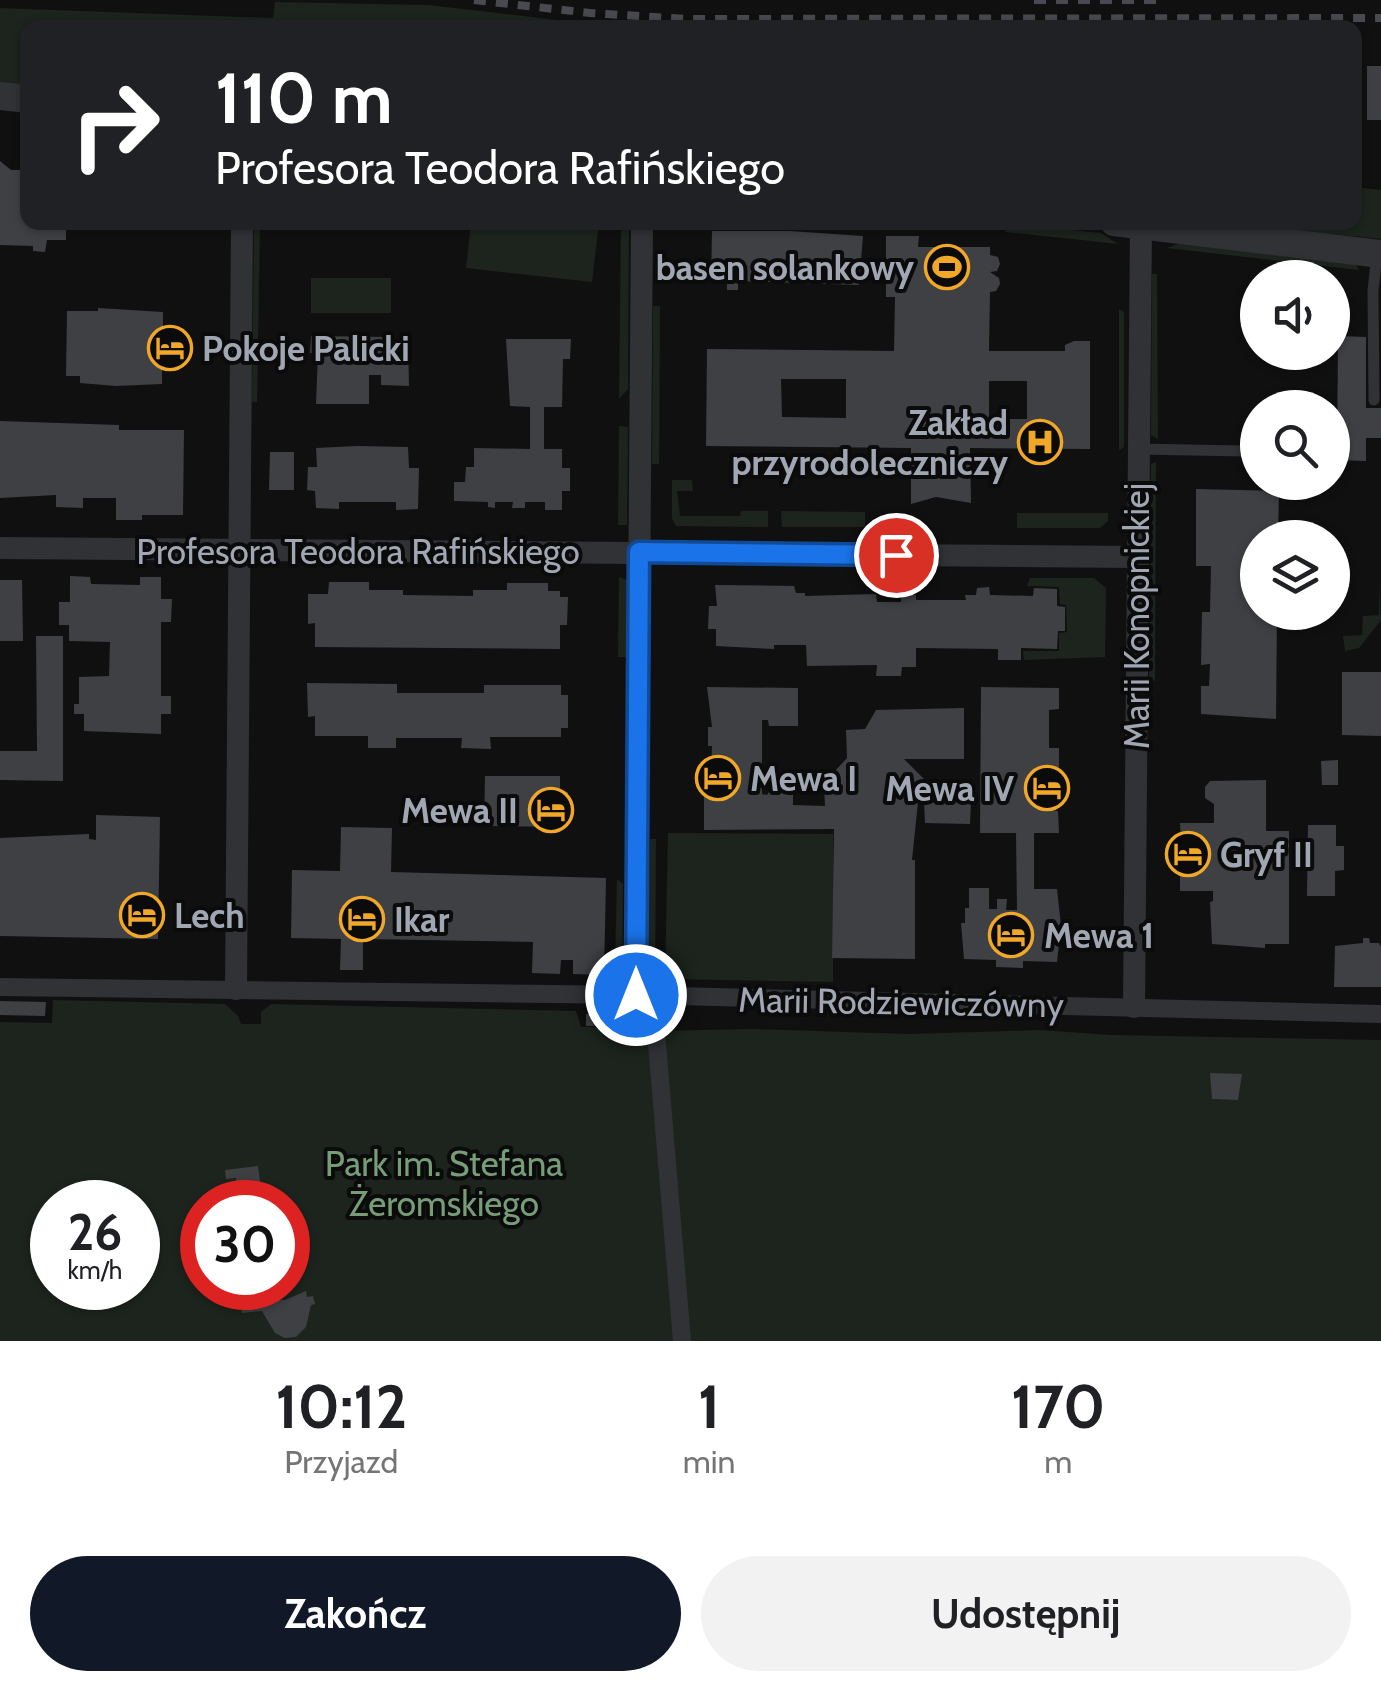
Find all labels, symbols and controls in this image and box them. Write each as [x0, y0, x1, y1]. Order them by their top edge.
text: 110 m [215, 55, 393, 141]
icon: right [50, 60, 180, 190]
text: Profesora Teodora Rafińskiego [215, 141, 785, 195]
sports icon: basen solankowy [924, 244, 970, 290]
place label: basen solankowy [656, 246, 914, 289]
map controls [1240, 260, 1350, 630]
button: sound [1240, 260, 1350, 370]
hotel icon: Pokoje Palicki [147, 325, 193, 371]
place label: Pokoje Palicki [202, 327, 410, 370]
button: search [1240, 390, 1350, 500]
place label: Zakład przyrodoleczniczy [732, 401, 1008, 484]
hospital icon: Zakład przyrodoleczniczy [1017, 419, 1063, 465]
street label: Marii Konopnickiej [1115, 483, 1158, 749]
pin [854, 513, 939, 598]
button: layers [1240, 520, 1350, 630]
icon: arrive [869, 528, 924, 583]
street label: Profesora Teodora Rafińskiego [136, 530, 580, 573]
hotel icon: Mewa I [695, 755, 741, 801]
place label: Mewa I [750, 757, 857, 800]
hotel icon: Mewa IV [1024, 765, 1070, 811]
place label: Mewa IV [885, 767, 1014, 810]
hotel icon: Mewa II [528, 787, 574, 833]
place label: Mewa II [401, 789, 518, 832]
hotel icon: Gryf II [1165, 831, 1211, 877]
place label: Gryf II [1220, 833, 1313, 876]
hotel icon: Lech [119, 892, 165, 938]
place label: Lech [174, 894, 245, 937]
hotel icon: Ikar [339, 896, 385, 942]
place label: Ikar [394, 898, 450, 941]
hotel icon: Mewa 1 [988, 912, 1034, 958]
place label: Mewa 1 [1044, 914, 1154, 957]
position arrow [584, 943, 688, 1047]
street label: Marii Rodziewiczówny [738, 978, 1065, 1026]
park label: Park im. Stefana Żeromskiego [325, 1142, 563, 1225]
speed limit sign: 30 [180, 1180, 310, 1310]
text: 26 [68, 1202, 122, 1263]
text: km/h [68, 1255, 122, 1285]
text: 10:12 [275, 1370, 407, 1443]
text: 1 [698, 1370, 720, 1443]
text: 170 [1011, 1370, 1105, 1443]
text: Przyjazd [284, 1442, 398, 1481]
text: min [683, 1442, 735, 1481]
text: m [1044, 1442, 1072, 1481]
button: Zakończ [30, 1556, 681, 1671]
button: Udostępnij [701, 1556, 1351, 1671]

